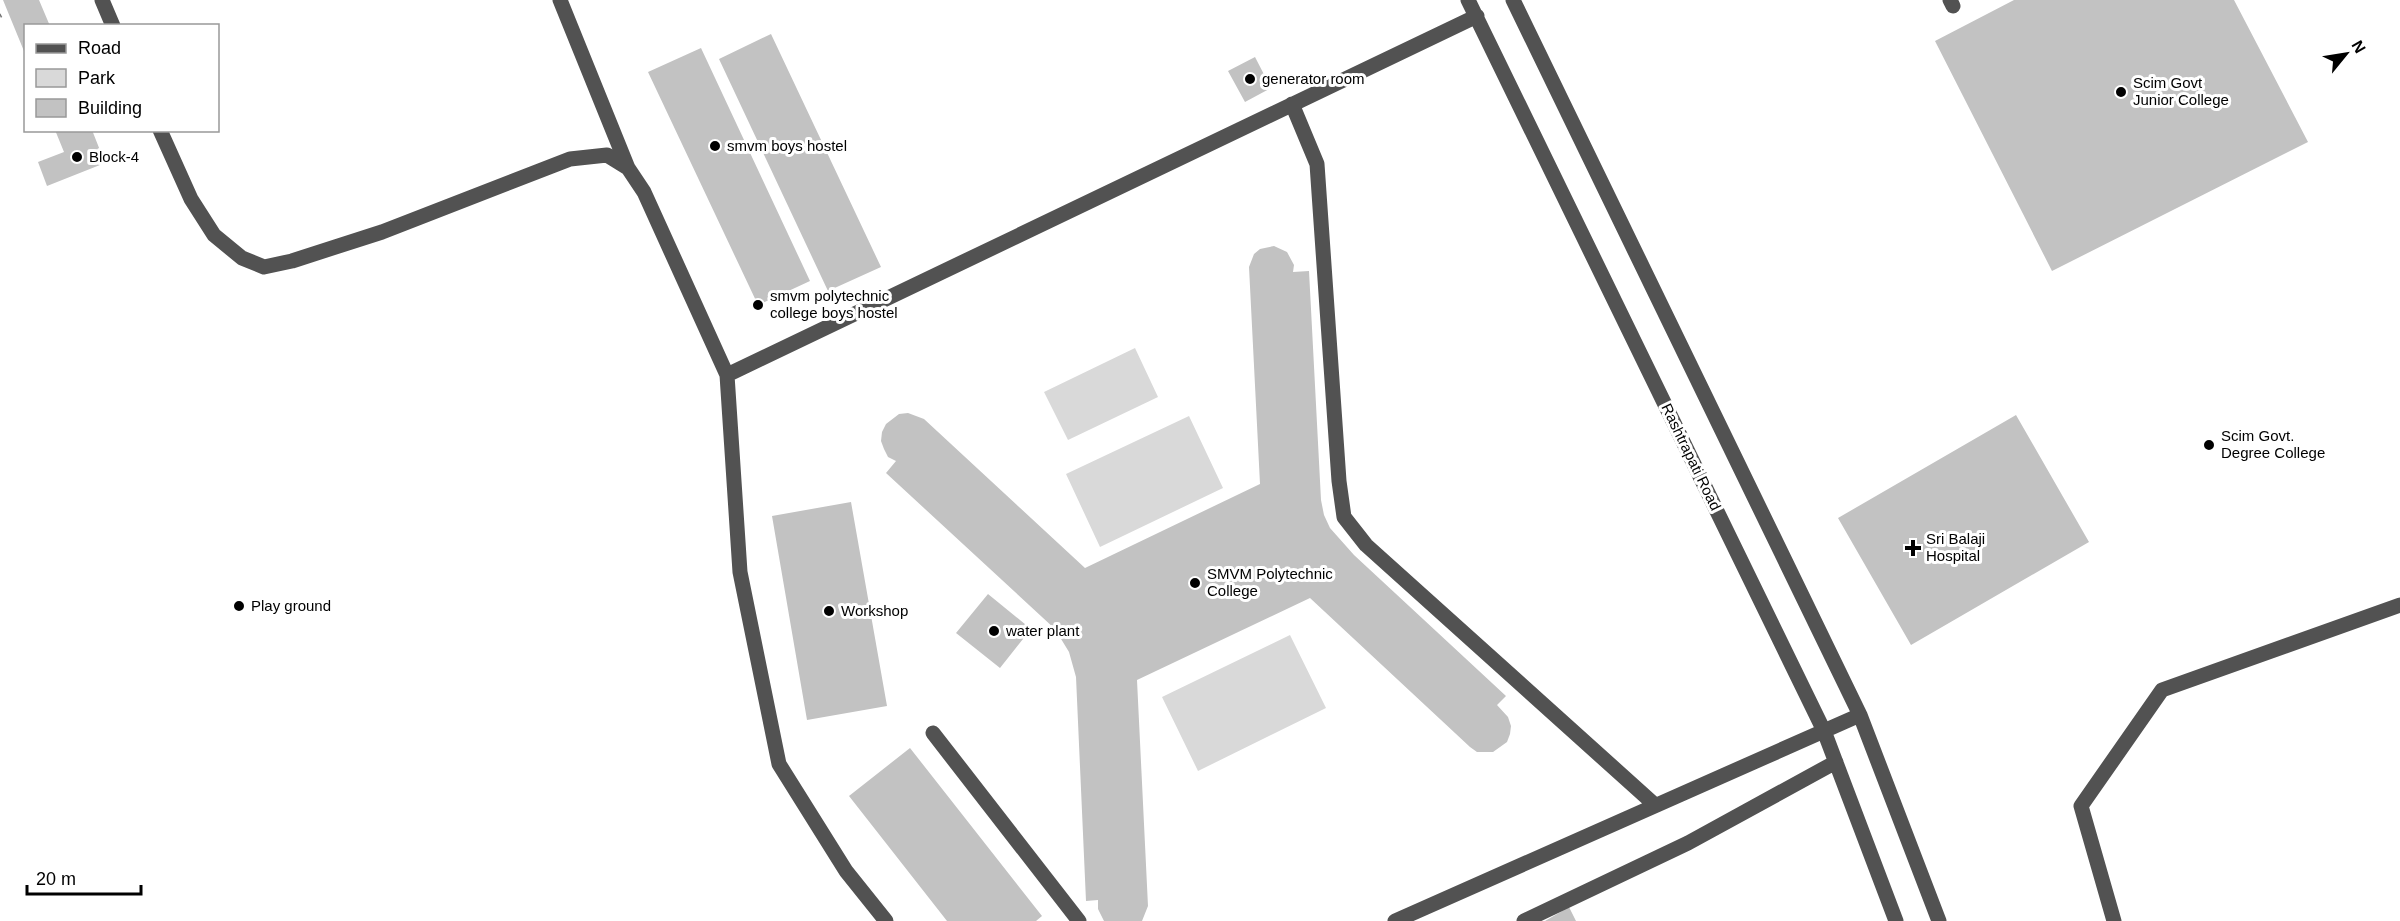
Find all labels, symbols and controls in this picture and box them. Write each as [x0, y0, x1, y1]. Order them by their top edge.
legend [24, 24, 219, 132]
north arrow [2316, 24, 2376, 84]
text: N [2348, 37, 2369, 56]
text: Road [78, 38, 121, 58]
text: Park [78, 68, 116, 88]
place label: generator room [1262, 70, 1365, 87]
marker: generator room [1243, 72, 1257, 86]
place label: Scim Govt Junior College [2133, 74, 2229, 108]
marker: Scim Govt Junior College [2114, 85, 2128, 99]
text: Building [78, 98, 142, 118]
place label: smvm boys hostel [727, 137, 847, 154]
marker: smvm boys hostel [708, 139, 722, 153]
place label: Block-4 [89, 148, 139, 165]
marker: Block-4 [70, 150, 84, 164]
place label: smvm polytechnic college boys hostel [770, 287, 898, 321]
marker: smvm polytechnic college boys hostel [751, 298, 765, 312]
street label: Rashtrapati Road [1658, 401, 1725, 513]
place label: Scim Govt. Degree College [2221, 427, 2325, 461]
marker: Scim Govt. Degree College [2202, 438, 2216, 452]
place label: Sri Balaji Hospital [1926, 530, 1985, 564]
marker: Sri Balaji Hospital [1904, 539, 1922, 557]
place label: SMVM Polytechnic College [1207, 565, 1333, 599]
marker: SMVM Polytechnic College [1188, 576, 1202, 590]
place label: Play ground [251, 597, 331, 614]
marker: Play ground [232, 599, 246, 613]
place label: Workshop [841, 602, 908, 619]
marker: Workshop [822, 604, 836, 618]
place label: water plant [1005, 622, 1080, 639]
marker: water plant [987, 624, 1001, 638]
scale bar [27, 858, 141, 896]
text: 20 m [36, 869, 76, 889]

